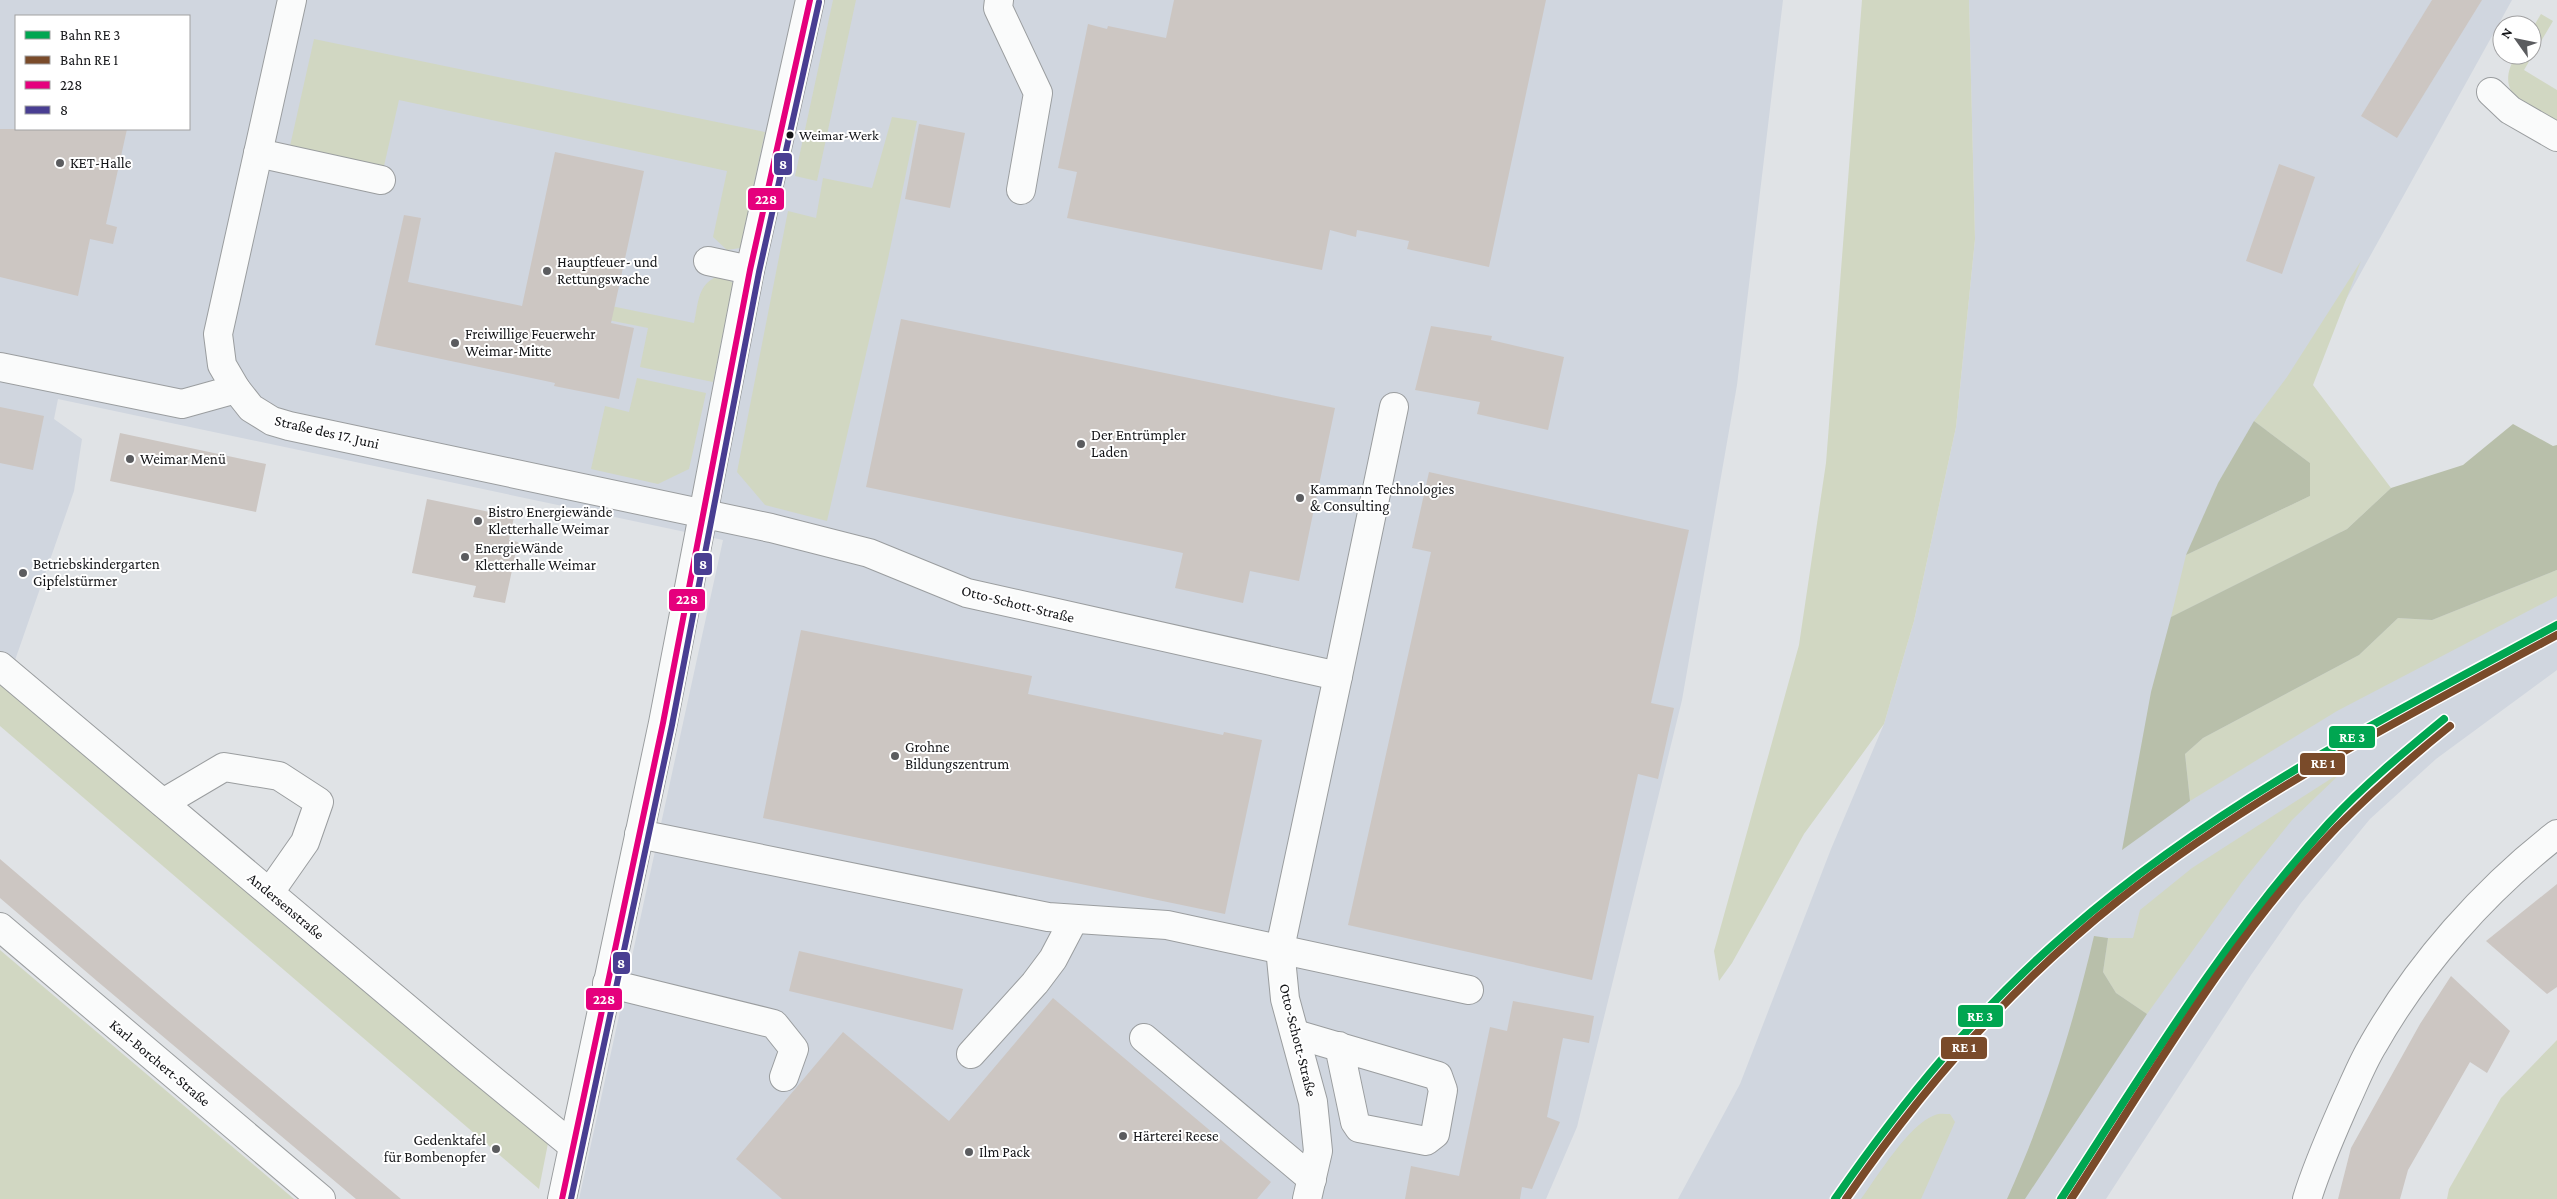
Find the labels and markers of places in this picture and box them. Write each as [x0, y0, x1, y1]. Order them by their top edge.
place label: Weimar-Werk [799, 127, 879, 143]
marker: Weimar-Werk [785, 130, 795, 140]
place label: KET-Halle [70, 155, 132, 171]
marker: KET-Halle [54, 157, 66, 169]
place label: Hauptfeuer- und Rettungswache [557, 254, 658, 288]
marker: Hauptfeuer- und Rettungswache [541, 265, 553, 277]
place label: Freiwillige Feuerwehr Weimar-Mitte [465, 326, 596, 359]
marker: Freiwillige Feuerwehr Weimar-Mitte [449, 337, 461, 349]
place label: Der Entrümpler Laden [1091, 427, 1187, 460]
marker: Der Entrümpler Laden [1075, 438, 1087, 450]
place label: Weimar Menü [140, 451, 226, 467]
marker: Weimar Menü [124, 453, 136, 465]
place label: Kammann Technologies & Consulting [1310, 481, 1454, 515]
marker: Kammann Technologies & Consulting [1294, 492, 1306, 504]
place label: Bistro Energiewände Kletterhalle Weimar [488, 504, 613, 537]
marker: Bistro Energiewände Kletterhalle Weimar [472, 515, 484, 527]
place label: EnergieWände Kletterhalle Weimar [475, 540, 597, 573]
marker: EnergieWände Kletterhalle Weimar [459, 551, 471, 563]
place label: Betriebskindergarten Gipfelstürmer [33, 556, 160, 590]
marker: Betriebskindergarten Gipfelstürmer [17, 567, 29, 579]
place label: Grohne Bildungszentrum [905, 739, 1009, 773]
marker: Grohne Bildungszentrum [889, 750, 901, 762]
place label: Härterei Reese [1133, 1128, 1219, 1144]
marker: Härterei Reese [1117, 1130, 1129, 1142]
place label: Gedenktafel für Bombenopfer [384, 1132, 487, 1166]
marker: Gedenktafel für Bombenopfer [490, 1143, 502, 1155]
place label: Ilm Pack [979, 1144, 1031, 1160]
marker: Ilm Pack [963, 1146, 975, 1158]

